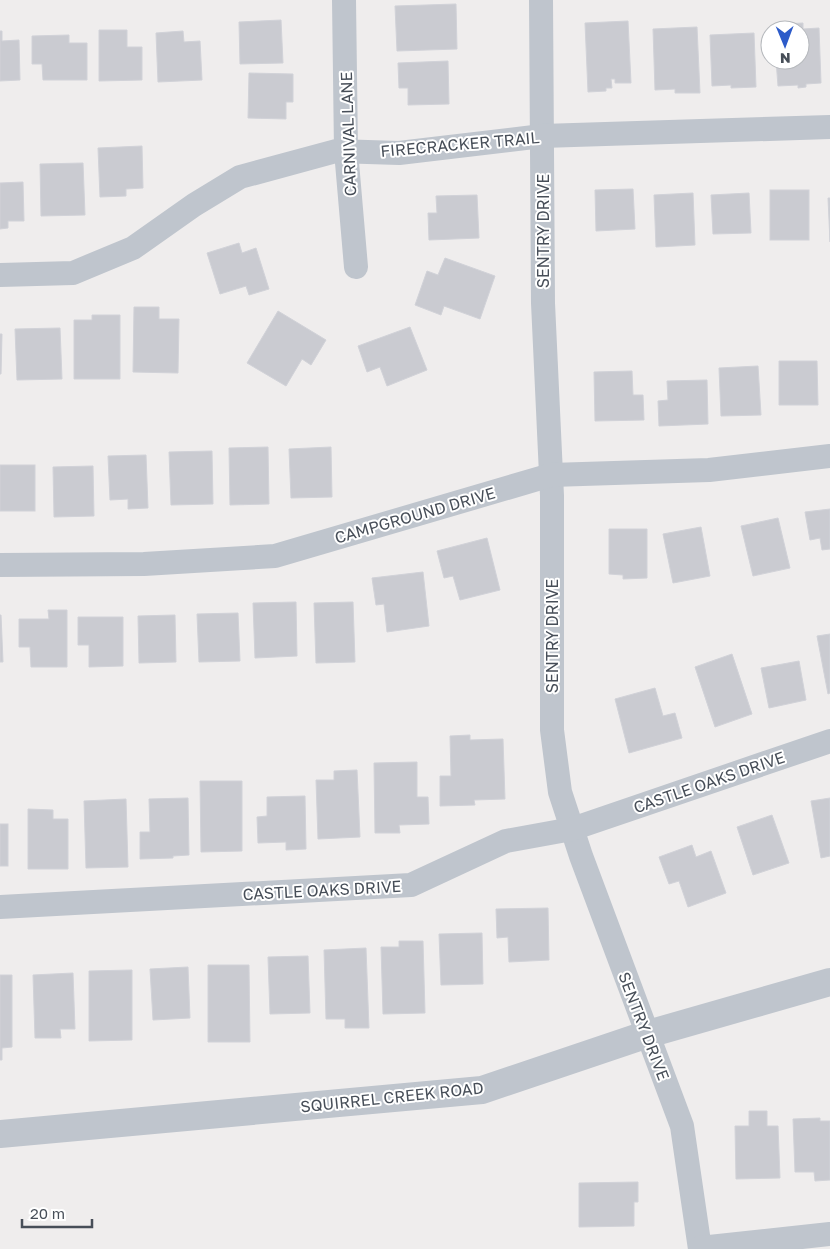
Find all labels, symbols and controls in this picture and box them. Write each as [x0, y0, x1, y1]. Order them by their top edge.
north arrow [760, 20, 810, 70]
text: N [780, 50, 791, 67]
street label: CARNIVAL LANE [336, 71, 360, 197]
street label: FIRECRACKER TRAIL [380, 127, 540, 161]
street label: SENTRY DRIVE [533, 174, 553, 288]
street label: CAMPGROUND DRIVE [332, 482, 498, 548]
street label: SENTRY DRIVE [542, 579, 562, 693]
street label: CASTLE OAKS DRIVE [631, 747, 787, 817]
street label: CASTLE OAKS DRIVE [242, 876, 402, 904]
street label: SENTRY DRIVE [614, 969, 674, 1083]
street label: SQUIRREL CREEK ROAD [299, 1077, 485, 1117]
scale bar [22, 1196, 92, 1228]
text: 20 m [30, 1204, 65, 1222]

